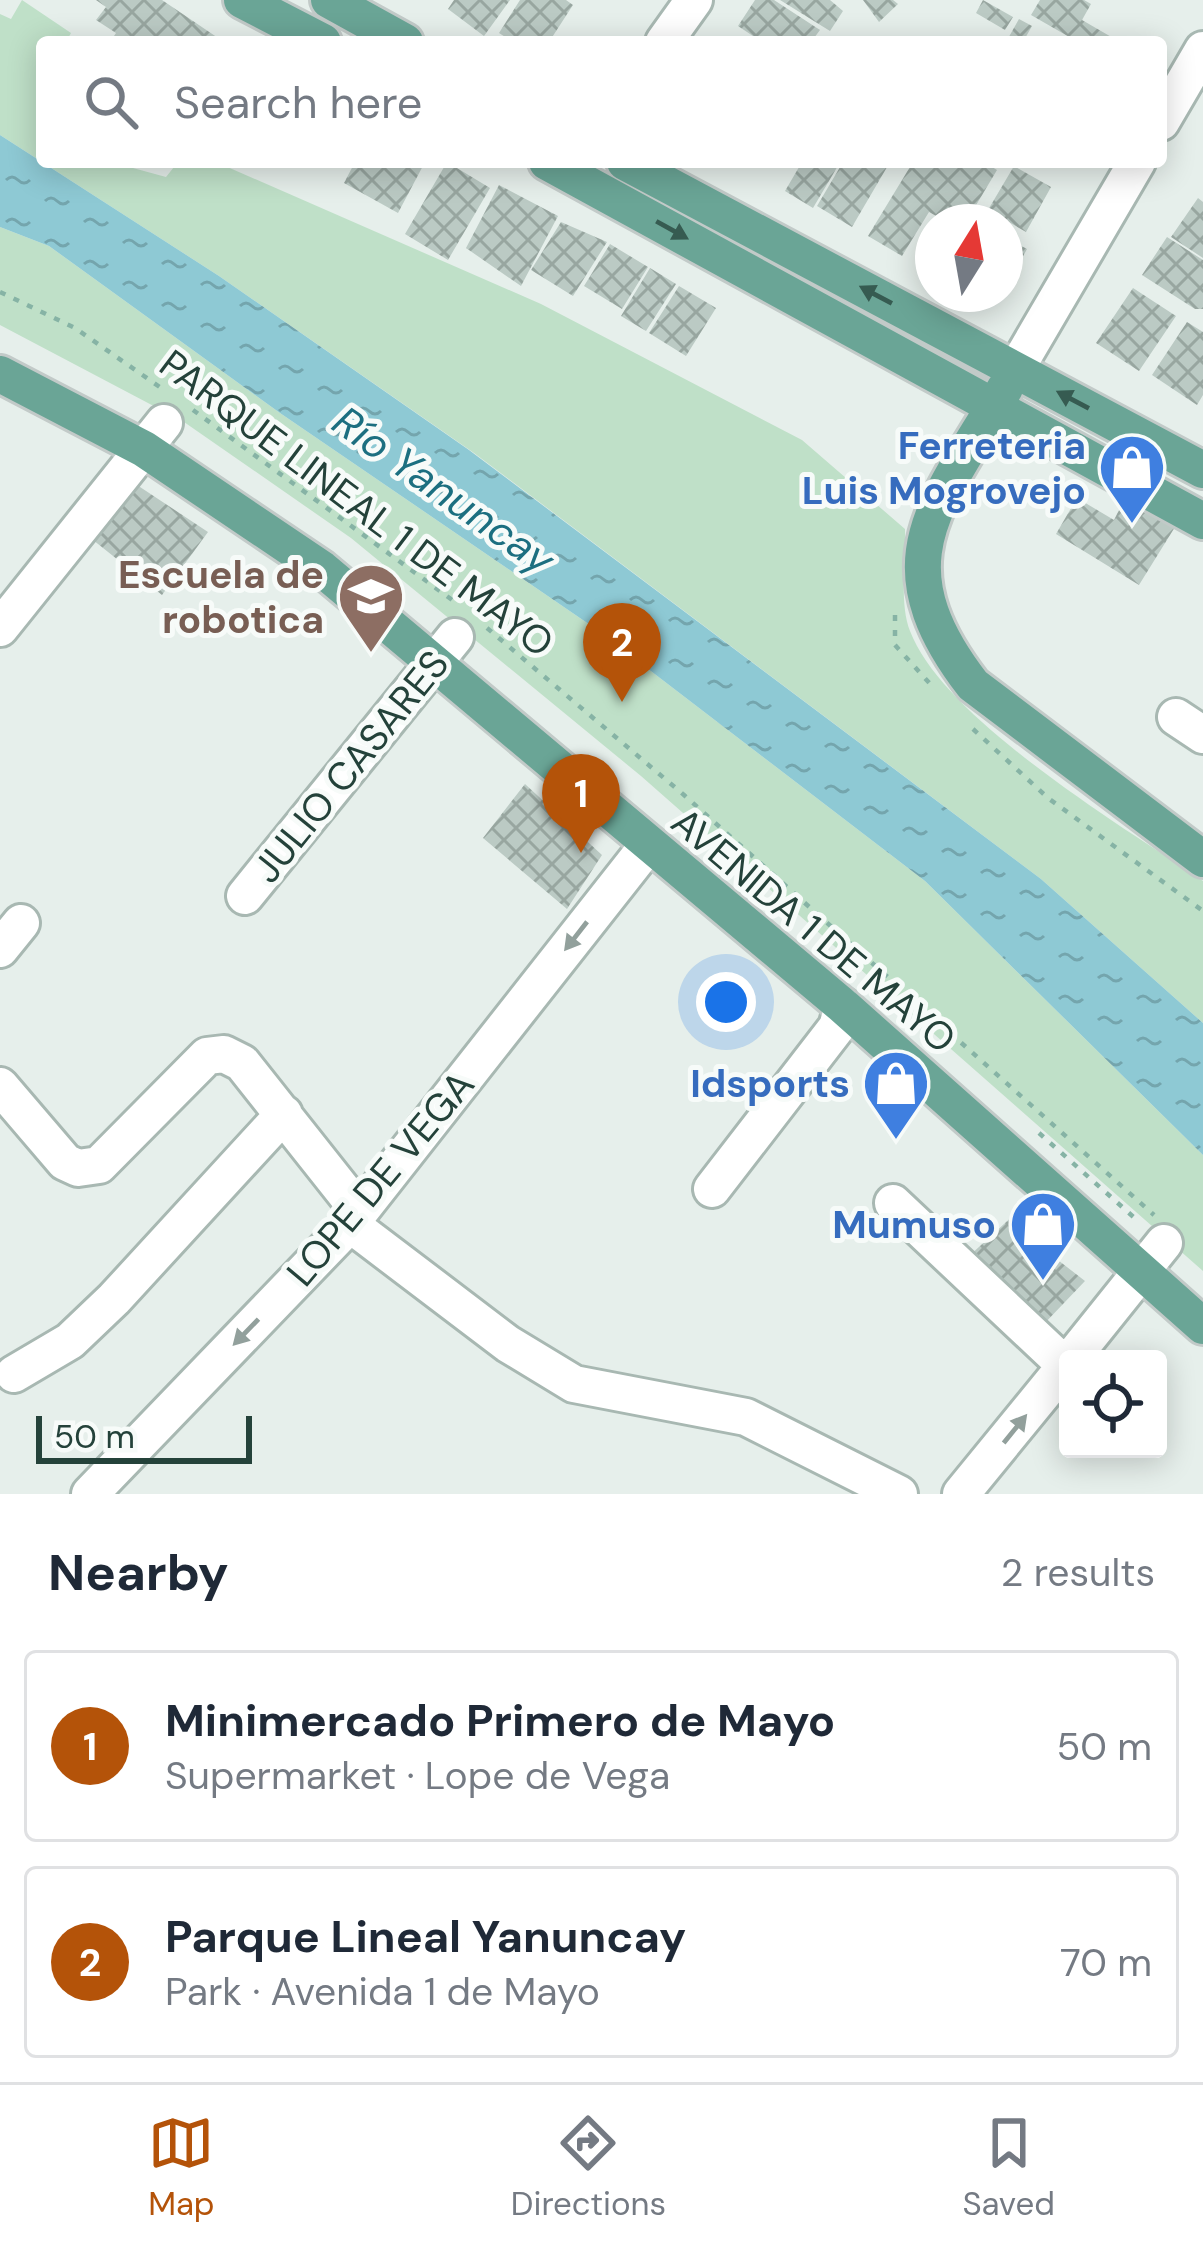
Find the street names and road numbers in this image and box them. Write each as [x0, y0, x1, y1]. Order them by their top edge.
street label: PARQUE LINEAL 1 DE MAYO [150, 338, 564, 668]
street label: JULIO CASARES [241, 640, 460, 893]
street label: AVENIDA 1 DE MAYO [661, 796, 966, 1064]
street label: LOPE DE VEGA [275, 1060, 485, 1297]

